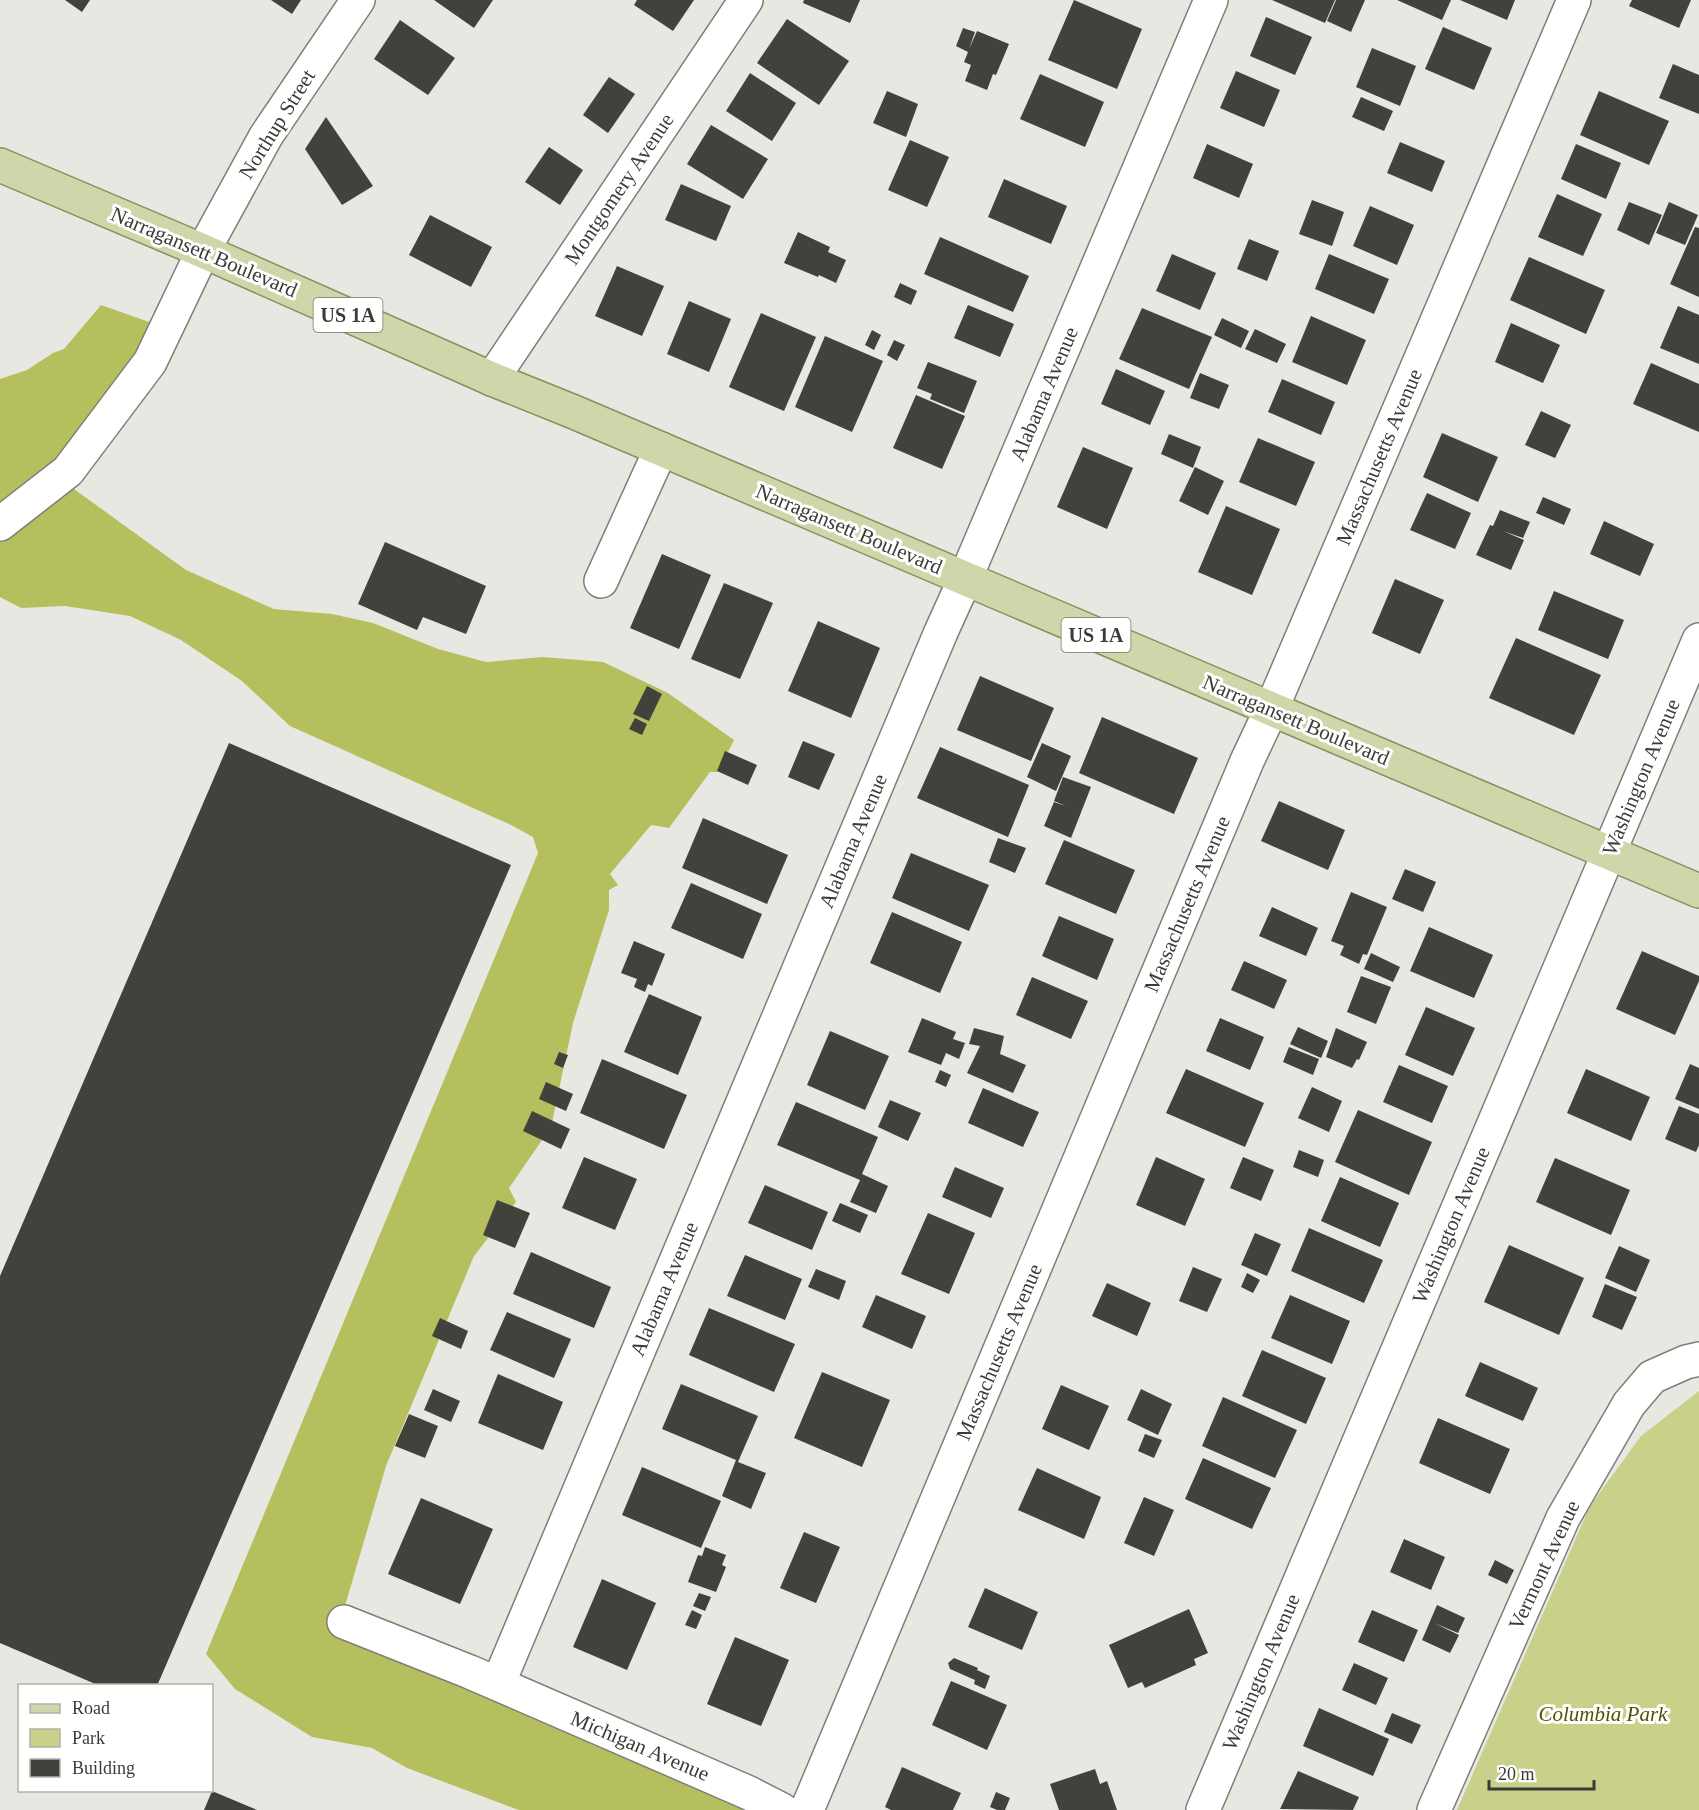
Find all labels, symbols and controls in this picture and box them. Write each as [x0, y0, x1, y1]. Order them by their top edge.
street label: Northup Street [234, 65, 320, 183]
street label: Montgomery Avenue [559, 109, 679, 269]
street label: Narragansett Boulevard [107, 202, 301, 302]
road number: US 1A [314, 298, 382, 332]
street label: Alabama Avenue [1005, 323, 1083, 465]
street label: Massachusetts Avenue [1331, 365, 1427, 549]
street label: Narragansett Boulevard [752, 479, 946, 579]
road number: US 1A [1062, 618, 1130, 652]
street label: Narragansett Boulevard [1199, 670, 1393, 770]
street label: Washington Avenue [1597, 695, 1685, 859]
street label: Alabama Avenue [814, 770, 892, 912]
street label: Massachusetts Avenue [1139, 812, 1235, 996]
street label: Washington Avenue [1407, 1143, 1495, 1307]
street label: Alabama Avenue [625, 1218, 703, 1360]
street label: Massachusetts Avenue [951, 1260, 1047, 1444]
street label: Vermont Avenue [1504, 1496, 1584, 1634]
street label: Washington Avenue [1217, 1590, 1305, 1754]
legend [18, 1684, 213, 1792]
text: Road [72, 1698, 110, 1718]
park label: Columbia Park [1539, 1702, 1668, 1726]
street label: Michigan Avenue [567, 1706, 713, 1786]
text: Park [72, 1728, 105, 1748]
scale bar [1489, 1753, 1594, 1791]
text: Building [72, 1758, 135, 1778]
text: 20 m [1498, 1764, 1535, 1784]

